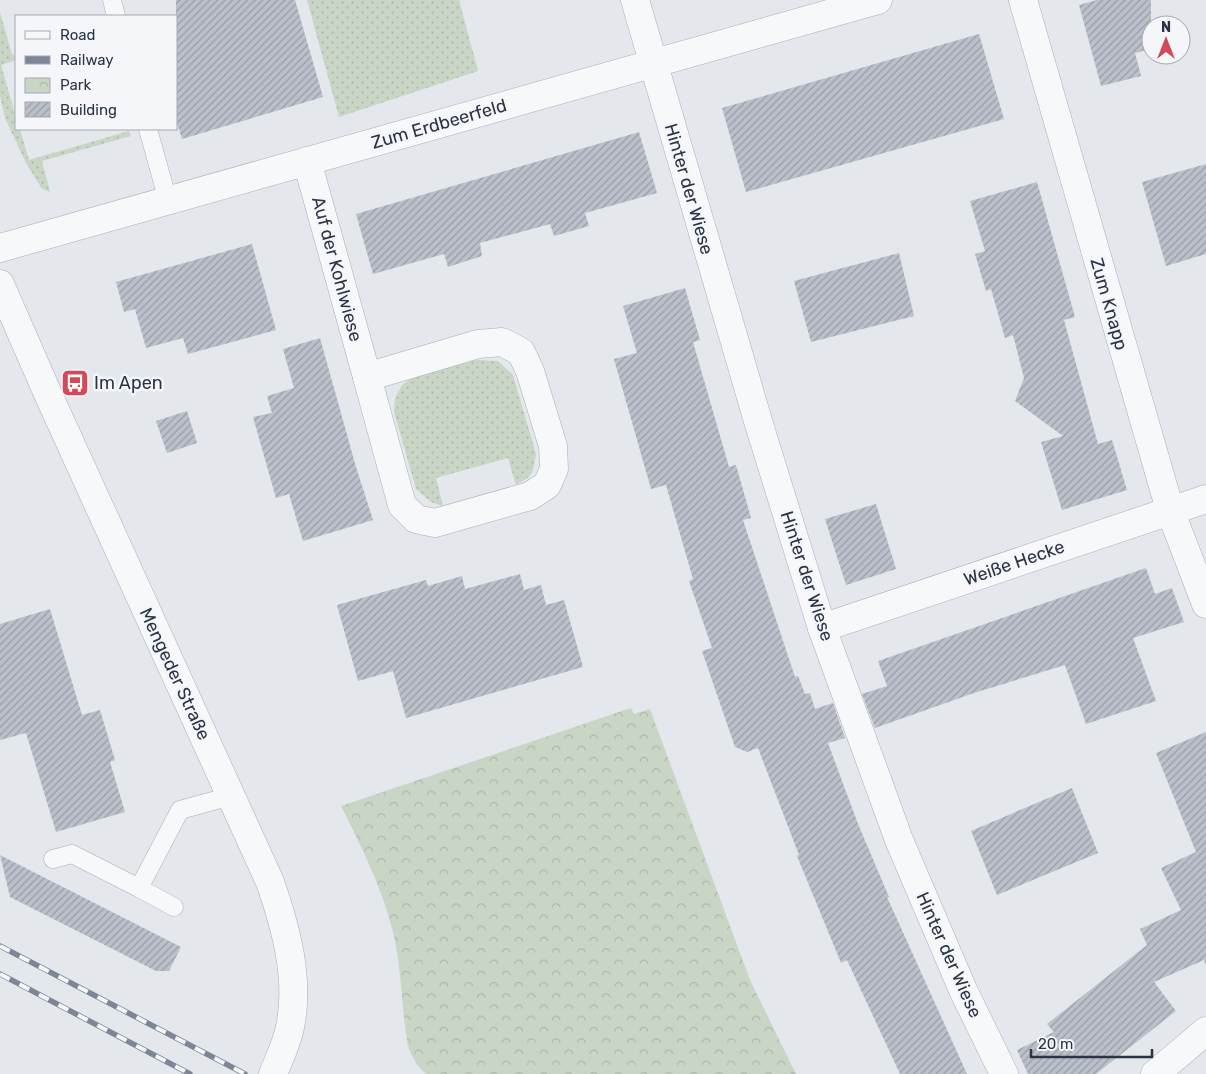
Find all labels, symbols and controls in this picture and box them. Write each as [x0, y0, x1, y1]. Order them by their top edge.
legend [15, 15, 178, 130]
north arrow [1141, 15, 1191, 65]
text: N [1161, 19, 1171, 36]
text: Road [60, 26, 96, 44]
text: Railway [60, 51, 114, 69]
text: Park [60, 76, 91, 94]
street label: Zum Erdbeerfeld [369, 94, 509, 154]
text: Building [60, 101, 117, 119]
street label: Hinter der Wiese [660, 121, 718, 257]
street label: Auf der Kohlwiese [307, 194, 367, 344]
street label: Zum Knapp [1085, 255, 1133, 353]
bus stop icon: Im Apen [60, 368, 90, 398]
place label: Im Apen [94, 372, 163, 394]
street label: Hinter der Wiese [776, 508, 838, 644]
street label: Weiße Hecke [961, 535, 1067, 591]
street label: Mengeder Straße [135, 604, 215, 744]
street label: Hinter der Wiese [911, 889, 987, 1021]
scale bar [1031, 1026, 1152, 1058]
text: 20 m [1038, 1035, 1073, 1053]

